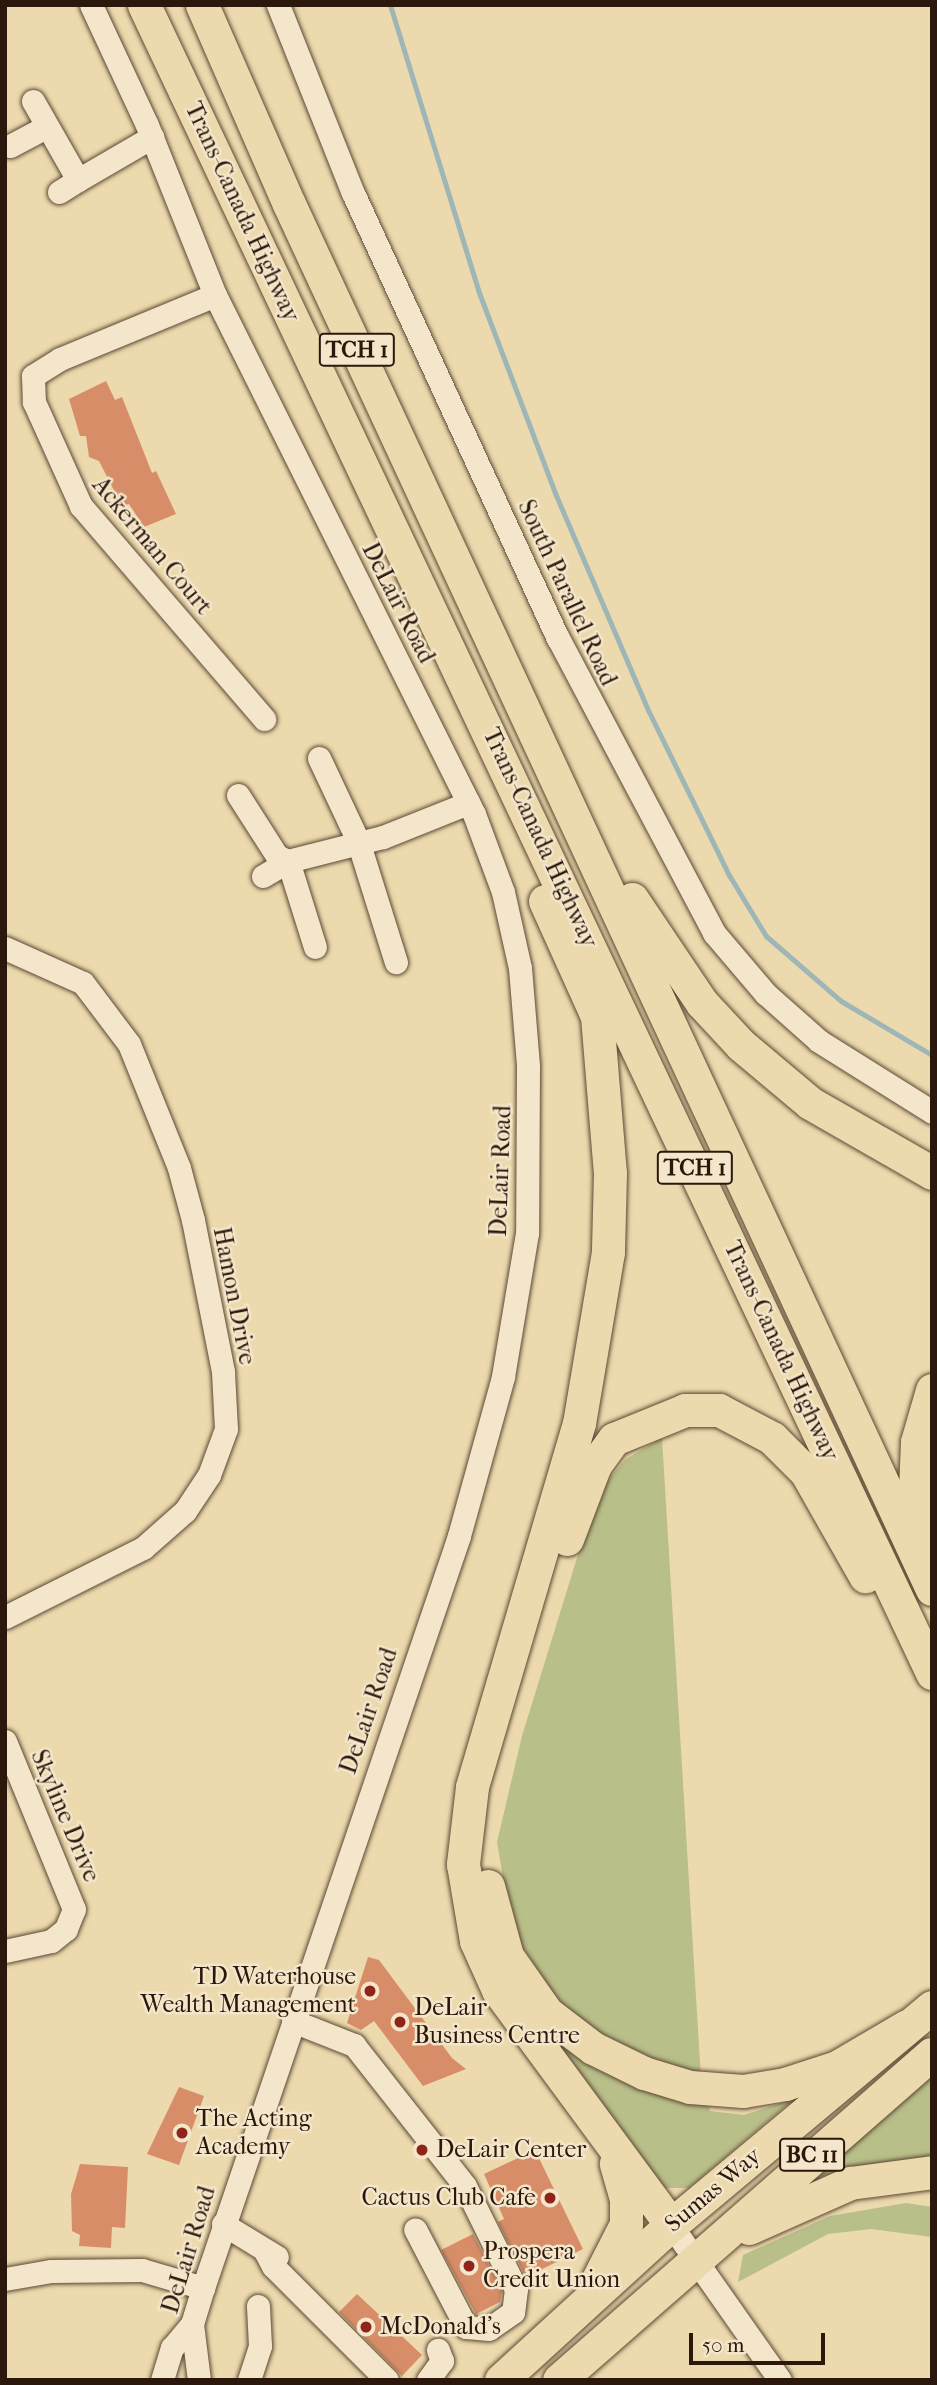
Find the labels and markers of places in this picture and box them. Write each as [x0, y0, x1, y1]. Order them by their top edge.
place label: TD Waterhouse Wealth Management [141, 1963, 356, 2019]
marker: TD Waterhouse Wealth Management [362, 1983, 378, 1999]
place label: DeLair Business Centre [414, 1994, 580, 2050]
marker: DeLair Business Centre [392, 2014, 408, 2030]
place label: The Acting Academy [196, 2105, 312, 2161]
marker: The Acting Academy [174, 2125, 190, 2141]
place label: DeLair Center [436, 2136, 587, 2164]
marker: DeLair Center [414, 2142, 430, 2158]
place label: Cactus Club Cafe [361, 2184, 536, 2212]
marker: Cactus Club Cafe [542, 2190, 558, 2206]
place label: Prospera Credit Union [483, 2238, 620, 2294]
marker: Prospera Credit Union [461, 2258, 477, 2274]
place label: McDonald's [380, 2313, 501, 2341]
marker: McDonald's [358, 2319, 374, 2335]

